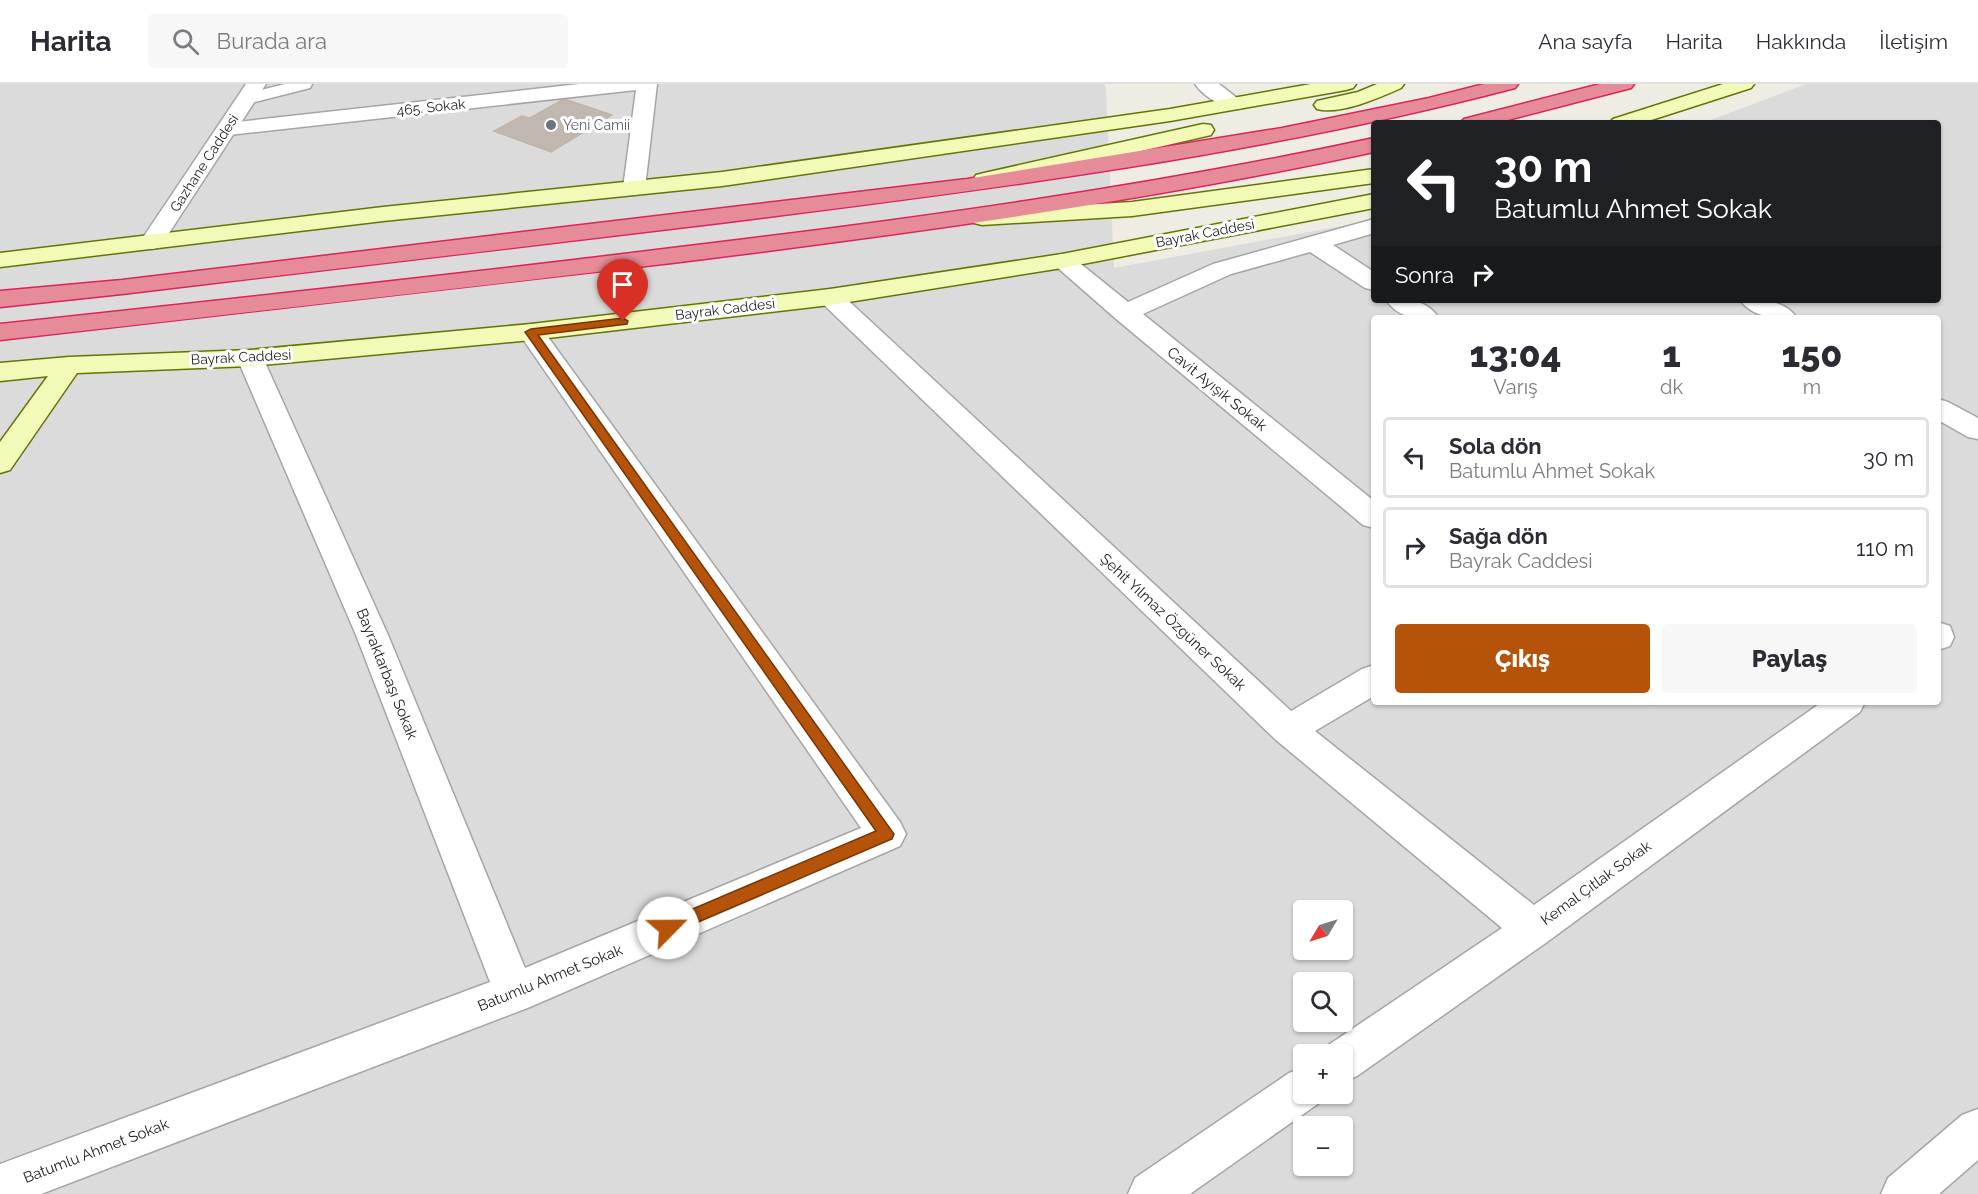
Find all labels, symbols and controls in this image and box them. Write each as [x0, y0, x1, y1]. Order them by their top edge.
search box [148, 14, 568, 68]
text: Harita [30, 25, 112, 58]
icon: search [169, 25, 202, 58]
text: Burada ara [217, 28, 327, 54]
text: Ana sayfa [1538, 29, 1633, 54]
text: Harita [1666, 29, 1723, 54]
text: Hakkında [1756, 29, 1846, 54]
text: İletişim [1879, 29, 1948, 54]
street label: 465. Sokak [396, 95, 467, 119]
street label: Gazhane Caddesi [167, 111, 241, 215]
place label: Yeni Camii [563, 117, 630, 133]
marker: Yeni Camii [544, 118, 558, 132]
text: 30 m [1494, 143, 1592, 192]
icon: left [1395, 144, 1473, 222]
text: Batumlu Ahmet Sokak [1494, 193, 1772, 224]
street label: Bayrak Caddesi [1154, 216, 1256, 250]
icon: right [1466, 258, 1499, 291]
pin [597, 259, 648, 321]
text: Sonra [1395, 262, 1454, 288]
icon: arrive [606, 268, 639, 301]
street label: Bayrak Caddesi [674, 295, 776, 323]
text: 13:04 [1470, 333, 1561, 375]
text: 1 [1662, 333, 1681, 375]
text: 150 [1782, 333, 1842, 375]
street label: Cavit Ayışık Sokak [1163, 343, 1271, 435]
street label: Bayrak Caddesi [190, 346, 292, 368]
text: Varış [1493, 375, 1538, 399]
text: dk [1660, 375, 1683, 399]
text: m [1803, 375, 1821, 399]
text: Sola dön [1449, 433, 1542, 459]
icon: left [1398, 441, 1431, 474]
text: 30 m [1863, 445, 1914, 471]
text: Batumlu Ahmet Sokak [1449, 459, 1655, 483]
text: Sağa dön [1449, 523, 1548, 549]
icon: right [1398, 531, 1431, 564]
text: 110 m [1856, 535, 1914, 561]
street label: Şehit Yılmaz Özgüner Sokak [1096, 549, 1250, 694]
text: Bayrak Caddesi [1449, 549, 1593, 573]
street label: Bayraktarbaşı Sokak [352, 606, 422, 742]
button: Çıkış [1395, 624, 1650, 693]
button: Paylaş [1662, 624, 1917, 693]
street label: Kemal Çıtlak Sokak [1537, 837, 1655, 929]
position arrow [636, 896, 700, 960]
north arrow [1293, 900, 1353, 960]
map controls [1293, 900, 1353, 1176]
street label: Batumlu Ahmet Sokak [475, 941, 625, 1015]
button: search [1293, 972, 1353, 1032]
button: + [1293, 1044, 1353, 1104]
street label: Batumlu Ahmet Sokak [21, 1115, 171, 1187]
button: − [1293, 1116, 1353, 1176]

